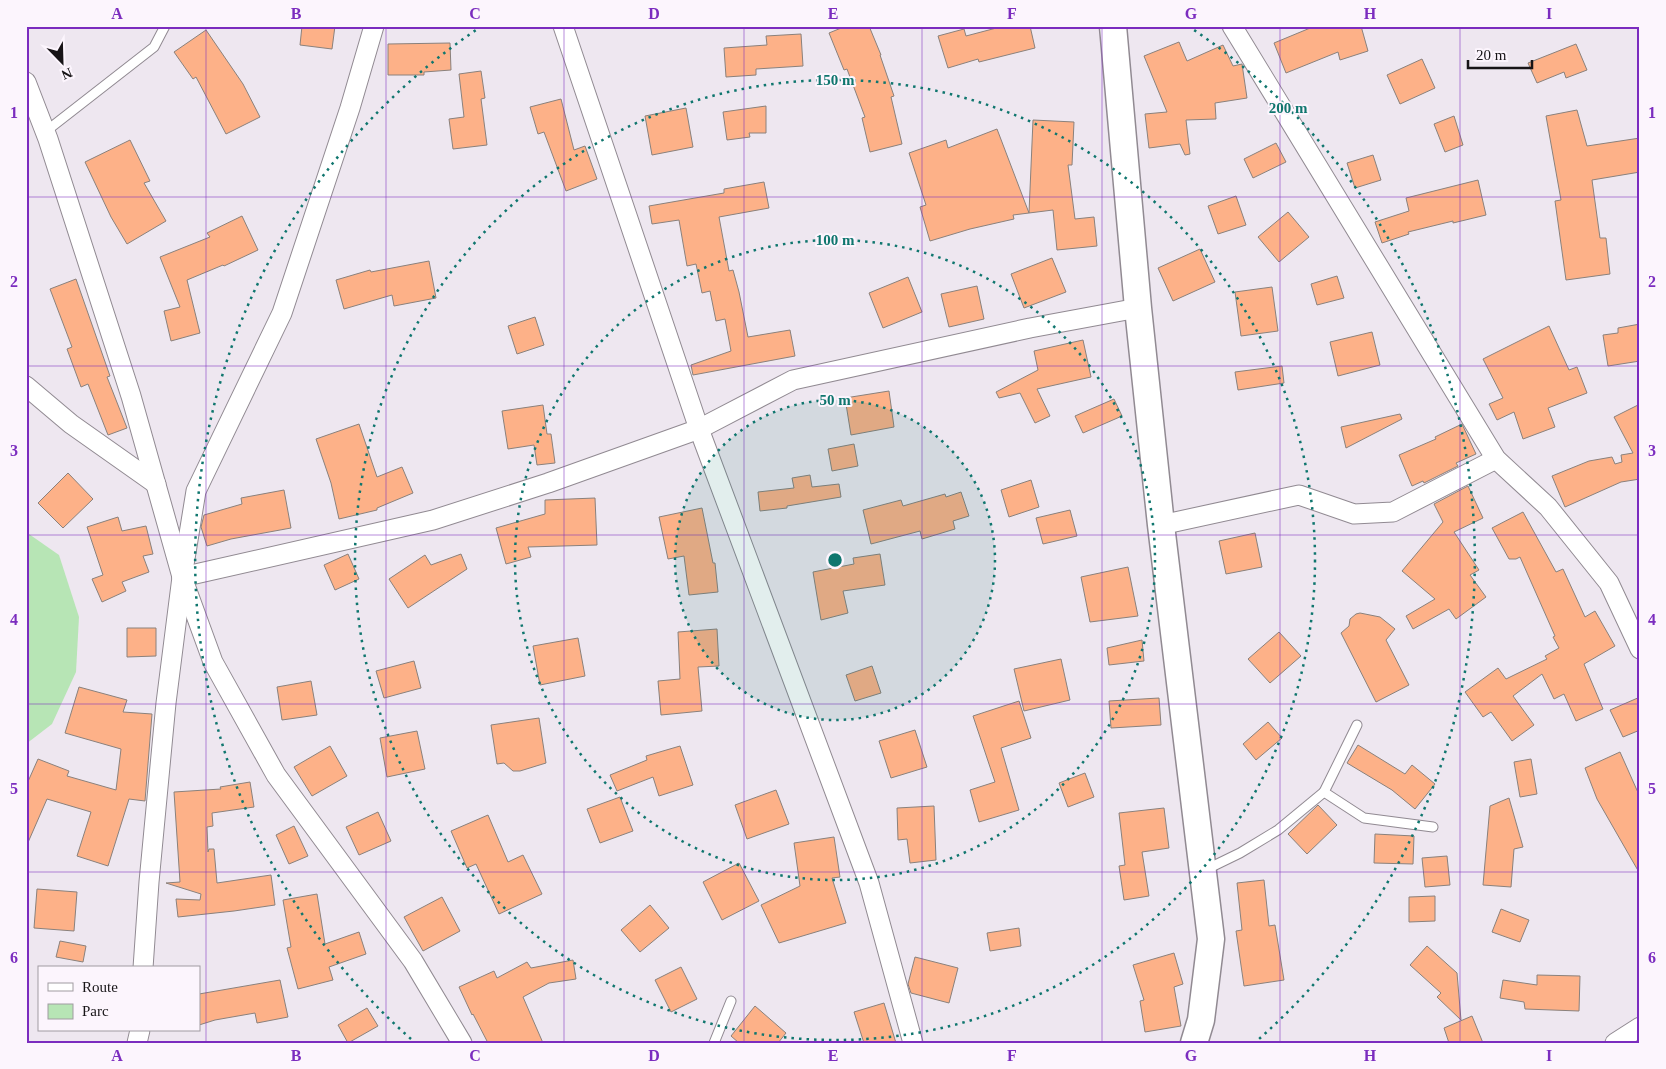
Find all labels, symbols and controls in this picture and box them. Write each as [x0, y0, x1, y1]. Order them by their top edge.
text: A [111, 5, 123, 22]
text: B [291, 5, 302, 22]
text: C [469, 5, 481, 22]
text: D [648, 5, 660, 22]
text: E [828, 5, 838, 22]
text: F [1007, 5, 1017, 22]
text: G [1185, 5, 1198, 22]
text: H [1364, 5, 1377, 22]
text: I [1546, 5, 1552, 22]
north arrow [38, 38, 88, 88]
scale bar [1468, 38, 1532, 70]
text: 20 m [1476, 47, 1507, 63]
text: N [59, 65, 74, 82]
text: 150 m [816, 72, 855, 88]
text: 200 m [1269, 100, 1308, 116]
text: 1 [10, 104, 18, 121]
text: 1 [1648, 104, 1656, 121]
text: 100 m [816, 232, 855, 248]
text: 2 [10, 273, 18, 290]
text: 2 [1648, 273, 1656, 290]
text: 50 m [819, 392, 851, 408]
text: 3 [10, 442, 18, 459]
text: 3 [1648, 442, 1656, 459]
centre of rings [826, 551, 844, 569]
text: 4 [10, 611, 18, 628]
text: 4 [1648, 611, 1656, 628]
text: 5 [10, 780, 18, 797]
text: 5 [1648, 780, 1656, 797]
text: 6 [10, 949, 18, 966]
text: 6 [1648, 949, 1656, 966]
legend [38, 966, 200, 1032]
text: Route [82, 979, 118, 995]
text: Parc [82, 1003, 109, 1019]
text: A [111, 1047, 123, 1064]
text: B [291, 1047, 302, 1064]
text: C [469, 1047, 481, 1064]
text: D [648, 1047, 660, 1064]
text: E [828, 1047, 838, 1064]
text: F [1007, 1047, 1017, 1064]
text: G [1185, 1047, 1198, 1064]
text: H [1364, 1047, 1377, 1064]
text: I [1546, 1047, 1552, 1064]

